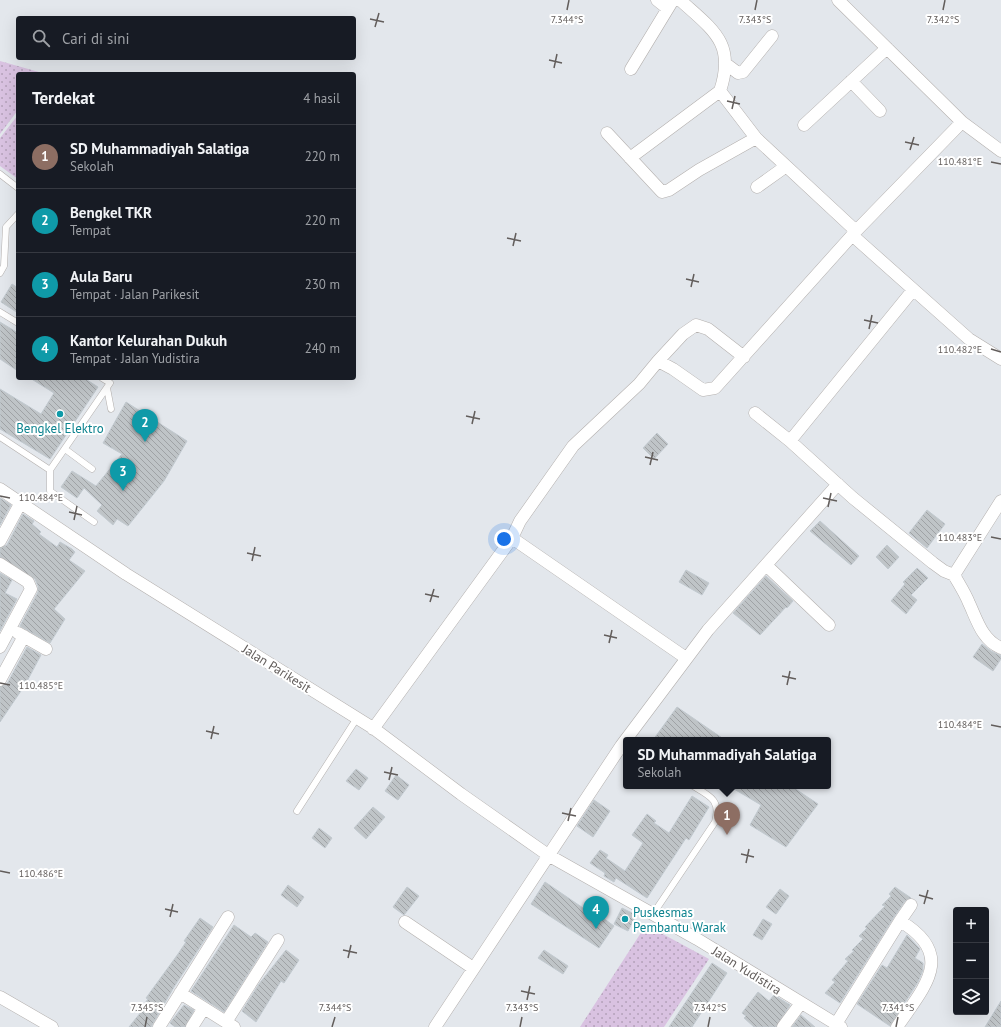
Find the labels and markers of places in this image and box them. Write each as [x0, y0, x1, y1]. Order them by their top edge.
marker: Bengkel Elektro [55, 409, 65, 419]
pin: 2 [132, 409, 158, 442]
place label: Bengkel Elektro [16, 420, 104, 437]
pin: 3 [110, 458, 136, 491]
pin: 1 [714, 802, 740, 835]
pin: 4 [583, 896, 609, 929]
place label: Puskesmas Pembantu Warak [633, 904, 727, 936]
marker: Puskesmas Pembantu Warak [620, 914, 630, 924]

